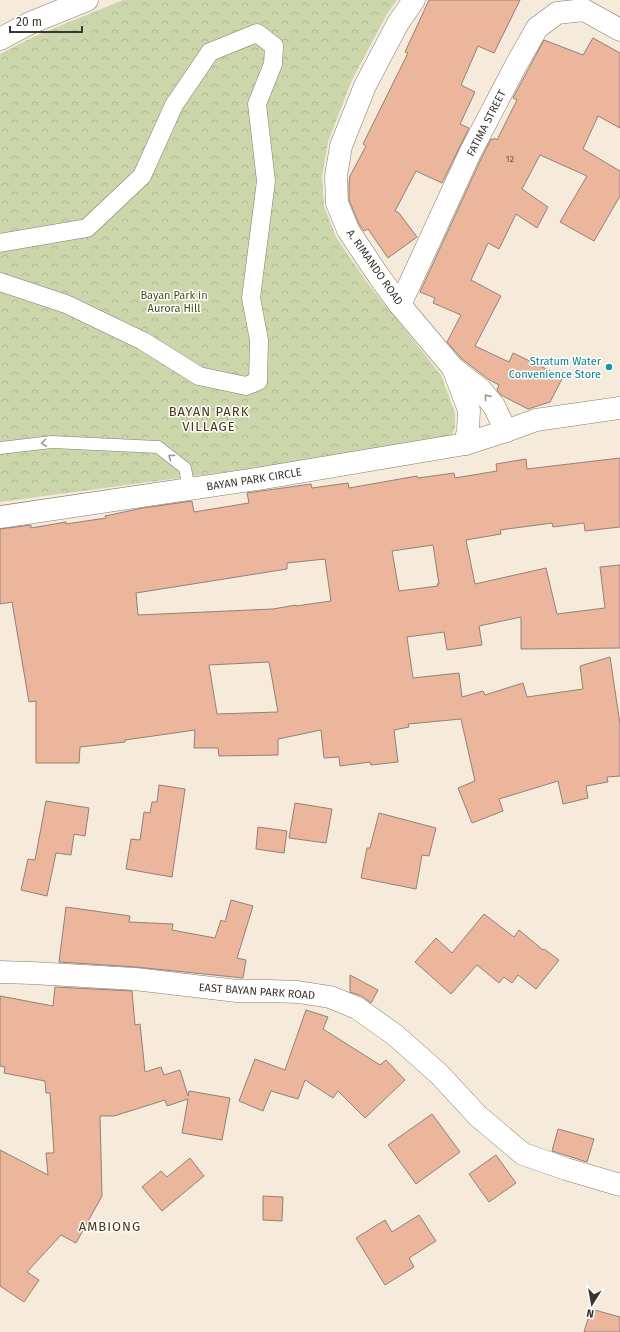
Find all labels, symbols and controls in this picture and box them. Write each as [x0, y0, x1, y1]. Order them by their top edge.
scale bar [10, 8, 82, 34]
text: 20 m [16, 15, 42, 29]
street label: FATIMA STREET [464, 88, 509, 159]
house number: 12 [506, 154, 514, 164]
street label: A. RIMANDO ROAD [344, 227, 406, 308]
park label: Bayan Park in Aurora Hill [140, 289, 208, 315]
place label: Stratum Water Convenience Store [509, 355, 602, 381]
marker: Stratum Water Convenience Store [604, 362, 614, 372]
one-way arrow [485, 395, 492, 402]
district label: BAYAN PARK VILLAGE [169, 404, 249, 434]
one-way arrow [41, 438, 47, 447]
one-way arrow [168, 455, 175, 462]
street label: BAYAN PARK CIRCLE [206, 466, 303, 493]
street label: EAST BAYAN PARK ROAD [198, 981, 316, 1002]
district label: AMBIONG [79, 1219, 141, 1234]
north arrow [572, 1284, 612, 1324]
text: N [585, 1306, 595, 1320]

